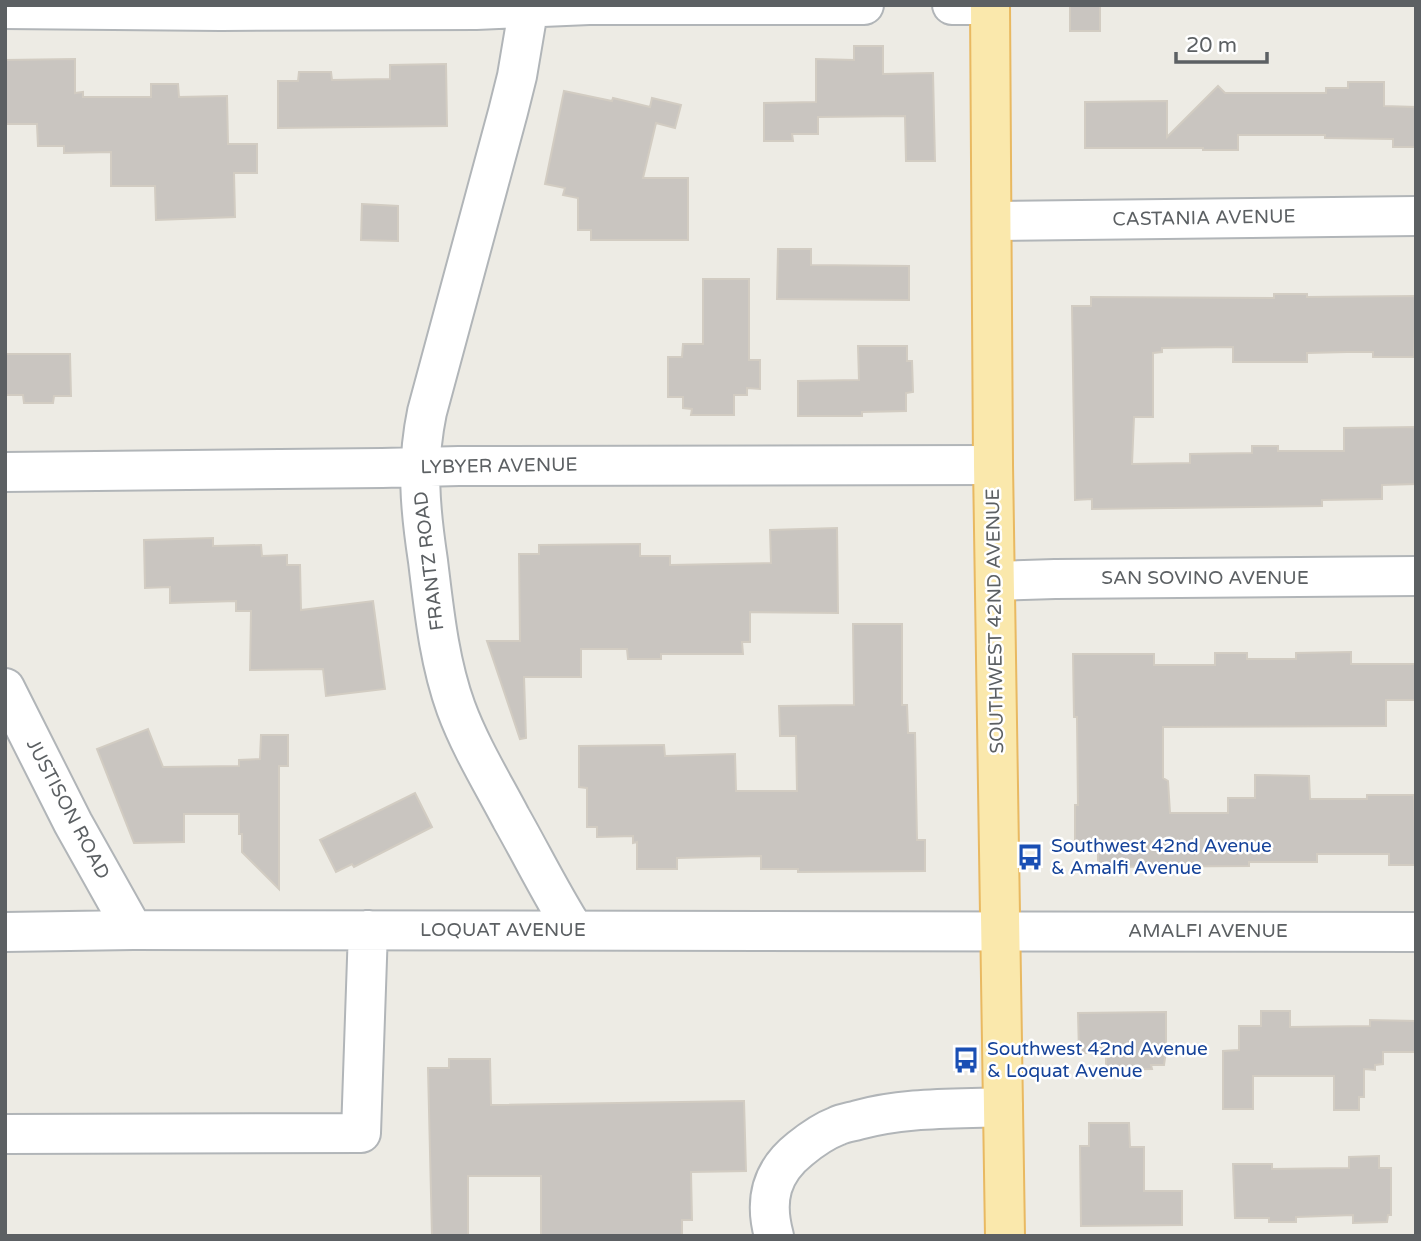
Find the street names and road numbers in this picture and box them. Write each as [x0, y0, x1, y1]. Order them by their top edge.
street label: CASTANIA AVENUE [1112, 205, 1296, 231]
street label: LYBYER AVENUE [420, 454, 578, 478]
street label: SOUTHWEST 42ND AVENUE [982, 488, 1008, 754]
street label: FRANTZ ROAD [410, 490, 448, 632]
street label: SAN SOVINO AVENUE [1101, 567, 1309, 589]
street label: JUSTISON ROAD [22, 735, 114, 883]
street label: LOQUAT AVENUE [420, 919, 586, 941]
street label: AMALFI AVENUE [1128, 920, 1288, 942]

